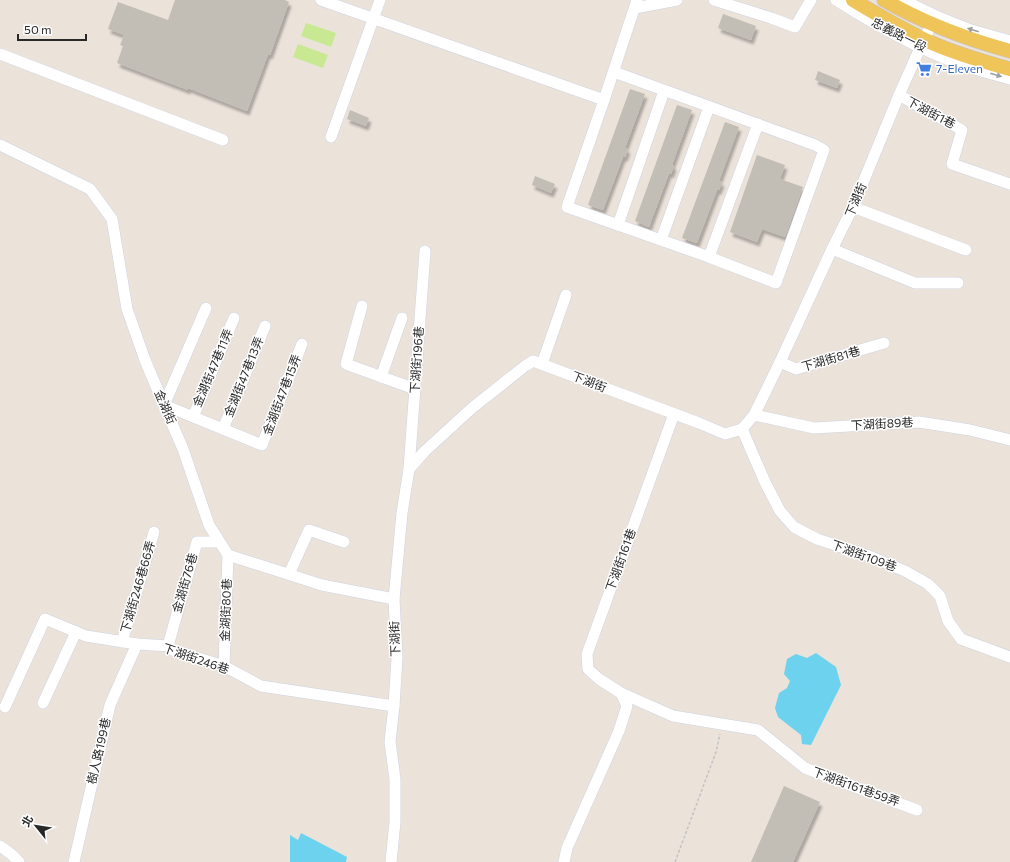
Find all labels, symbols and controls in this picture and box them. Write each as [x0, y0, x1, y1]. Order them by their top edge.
street label: 忠義路一段 [870, 14, 929, 54]
scale bar [18, 16, 86, 42]
text: 50 m [24, 22, 52, 36]
one-way arrow [966, 27, 978, 33]
supermarket icon: 7-Eleven [915, 60, 933, 78]
place label: 7-Eleven [936, 61, 983, 75]
one-way arrow [990, 73, 1003, 79]
street label: 下湖街1巷 [905, 93, 958, 131]
street label: 下湖街 [842, 180, 869, 219]
street label: 金湖街47巷11弄 [189, 326, 235, 409]
street label: 下湖街196巷 [407, 326, 425, 394]
street label: 金湖街47巷13弄 [221, 334, 266, 419]
street label: 下湖街81巷 [800, 343, 862, 373]
street label: 金湖街47巷15弄 [259, 352, 303, 437]
street label: 下湖街 [570, 368, 609, 394]
street label: 金湖街 [152, 387, 179, 426]
street label: 下湖街89巷 [850, 414, 914, 432]
street label: 下湖街161巷 [602, 526, 638, 593]
street label: 下湖街109巷 [830, 537, 899, 573]
street label: 下湖街246巷66弄 [117, 539, 157, 635]
street label: 金湖街76巷 [169, 551, 199, 614]
street label: 金湖街80巷 [217, 578, 233, 642]
street label: 下湖街 [386, 621, 402, 657]
street label: 下湖街246巷 [161, 640, 231, 676]
street label: 樹人路199巷 [84, 716, 112, 785]
street label: 下湖街161巷59弄 [811, 764, 902, 808]
north arrow [16, 806, 56, 846]
text: 北 [19, 813, 35, 829]

